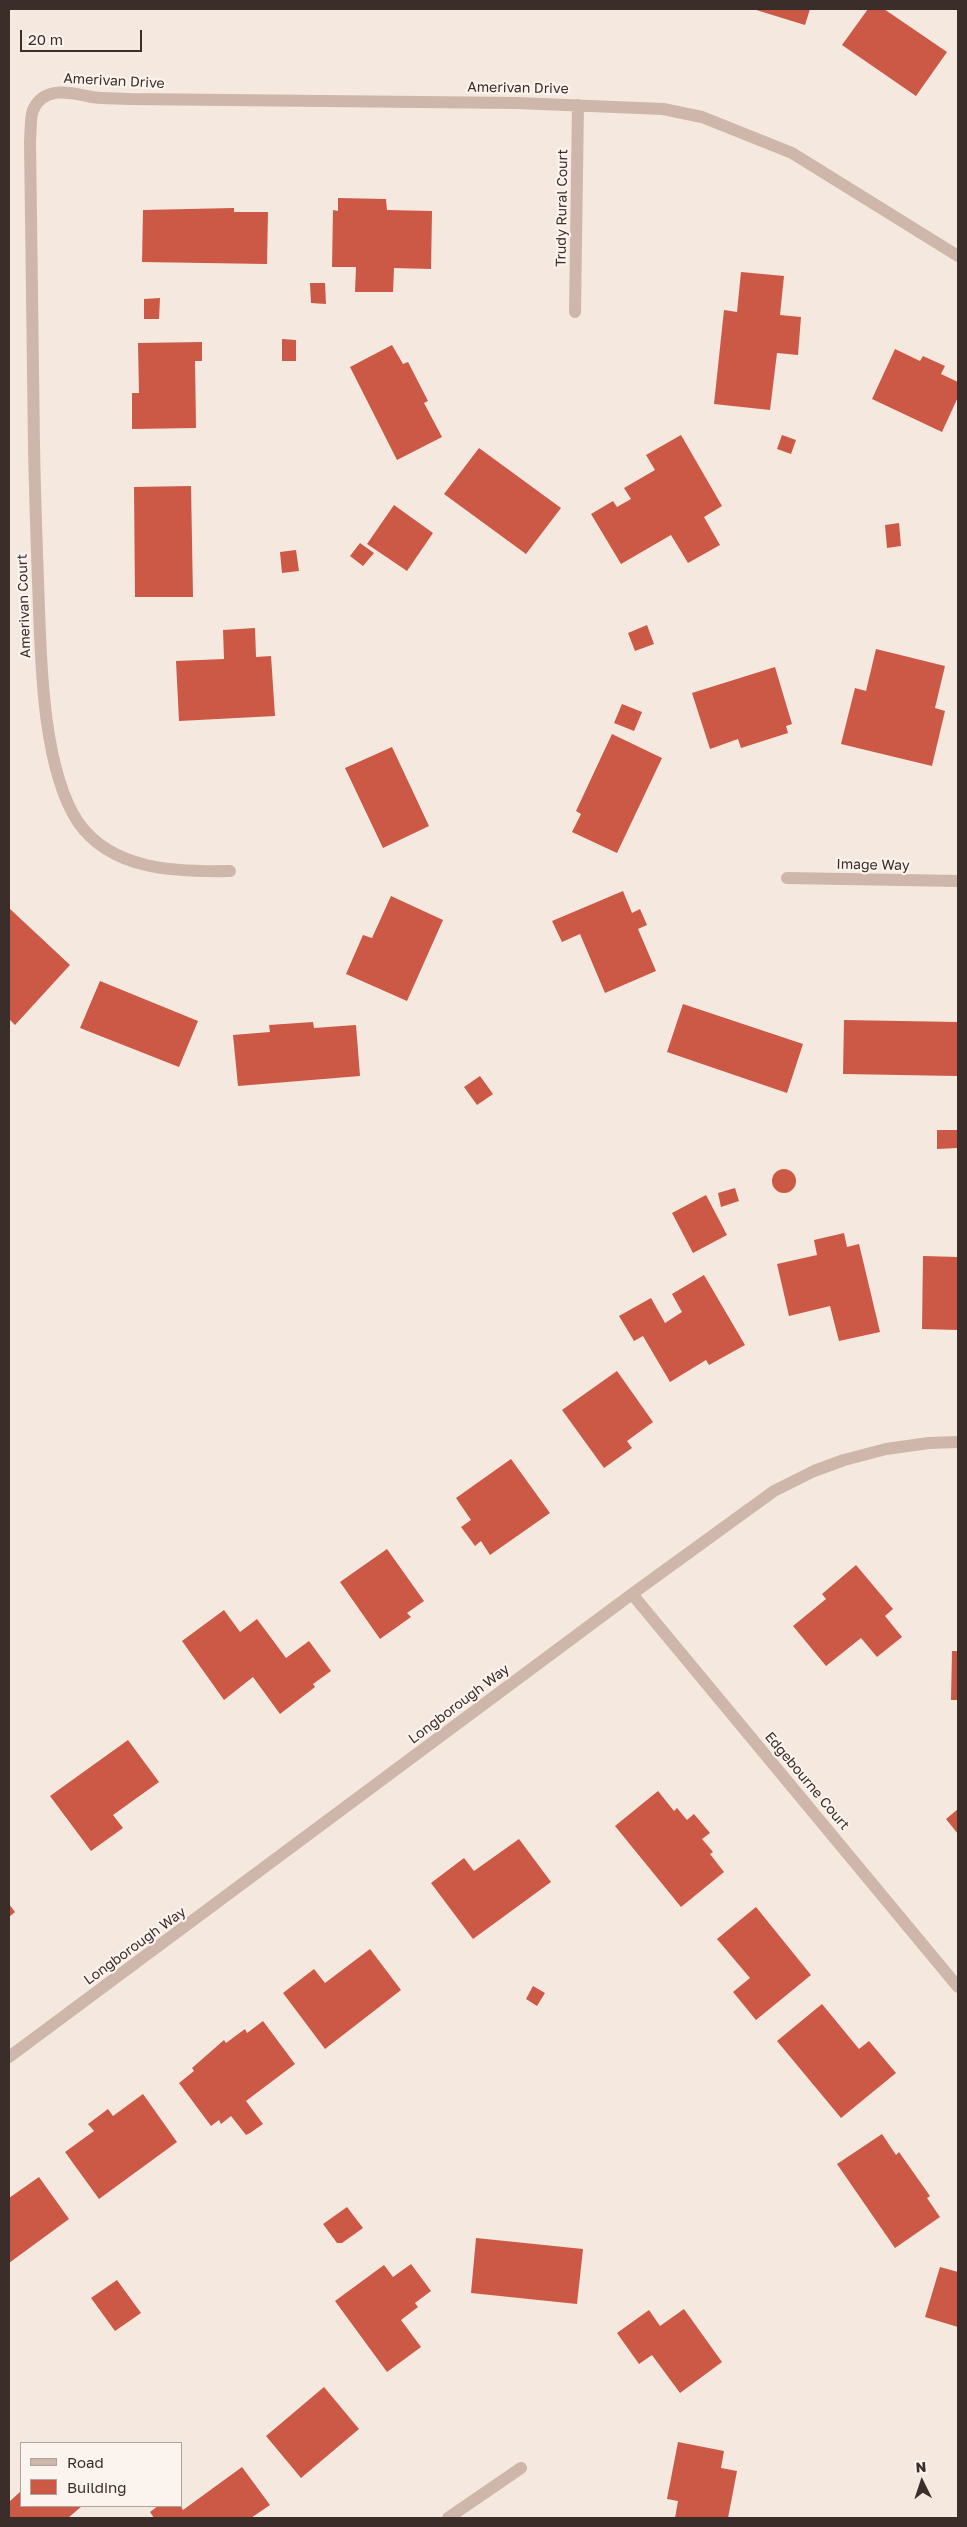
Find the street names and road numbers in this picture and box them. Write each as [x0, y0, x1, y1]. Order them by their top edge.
street label: Amerivan Drive [63, 70, 165, 92]
street label: Amerivan Drive [467, 79, 569, 97]
street label: Trudy Rural Court [553, 149, 571, 267]
street label: Amerivan Court [14, 554, 34, 658]
street label: Image Way [836, 856, 910, 874]
street label: Longborough Way [405, 1661, 513, 1747]
street label: Edgebourne Court [761, 1729, 853, 1833]
street label: Longborough Way [81, 1903, 189, 1989]

